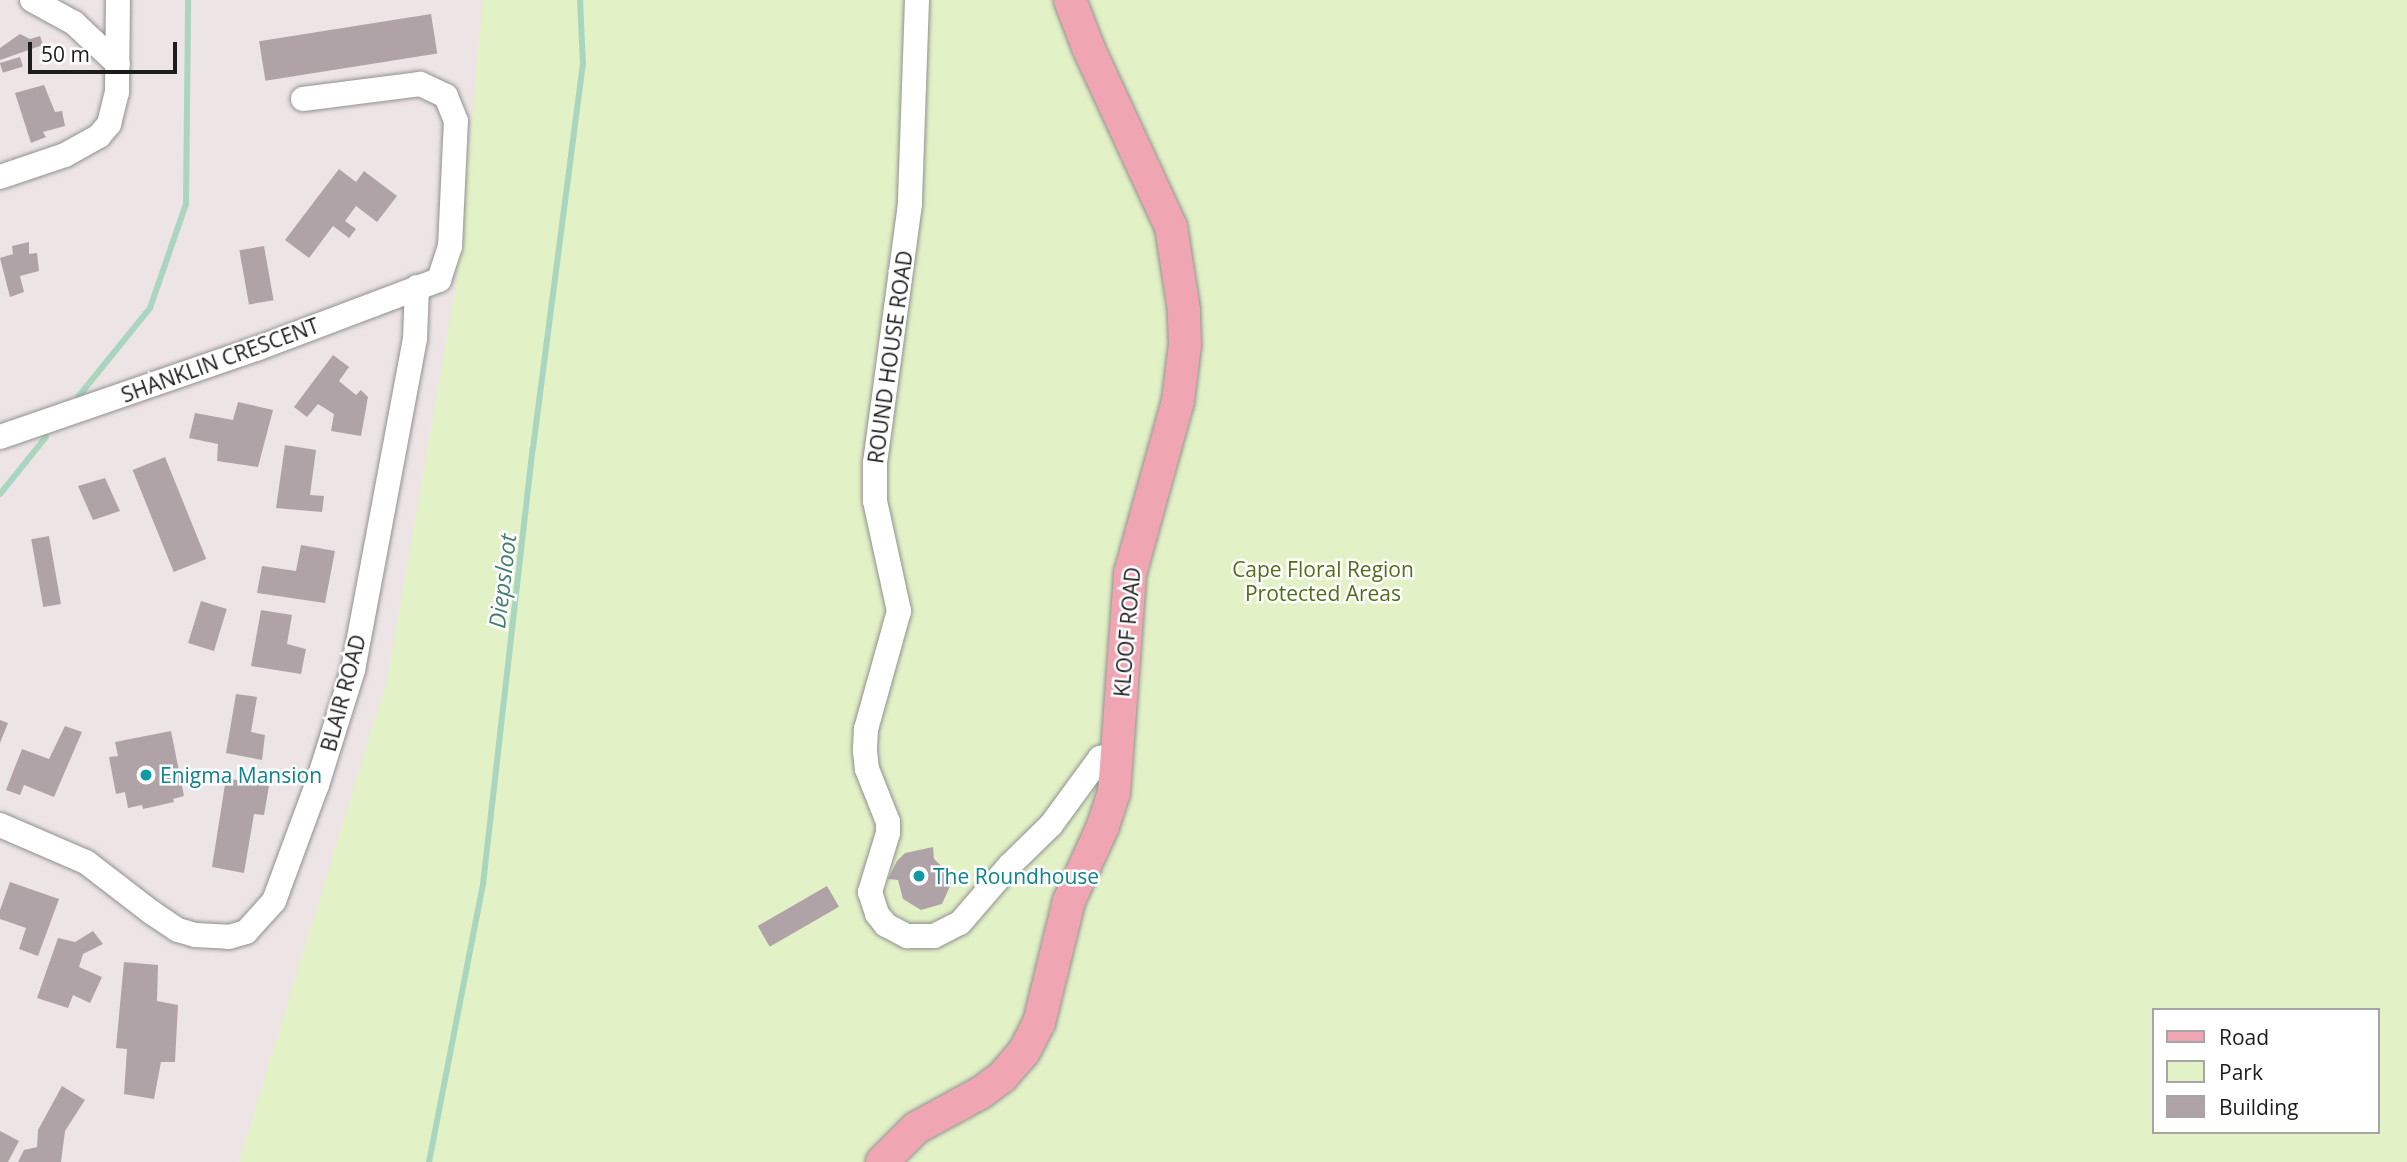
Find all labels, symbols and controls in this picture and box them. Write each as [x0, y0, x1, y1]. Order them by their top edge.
scale bar [32, 28, 180, 72]
text: 50 m [41, 40, 90, 68]
street label: ROUND HOUSE ROAD [863, 249, 917, 465]
street label: SHANKLIN CRESCENT [118, 312, 322, 408]
water label: Diepsloot [483, 532, 521, 630]
park label: Cape Floral Region Protected Areas [1232, 556, 1414, 606]
street label: KLOOF ROAD [1109, 566, 1145, 698]
street label: BLAIR ROAD [315, 632, 371, 754]
place label: Enigma Mansion [160, 762, 322, 788]
marker: Enigma Mansion [138, 767, 154, 783]
place label: The Roundhouse [933, 863, 1099, 889]
marker: The Roundhouse [911, 868, 927, 884]
legend [2152, 1008, 2379, 1134]
text: Road [2219, 1023, 2269, 1051]
text: Park [2219, 1058, 2263, 1086]
text: Building [2219, 1093, 2298, 1121]

